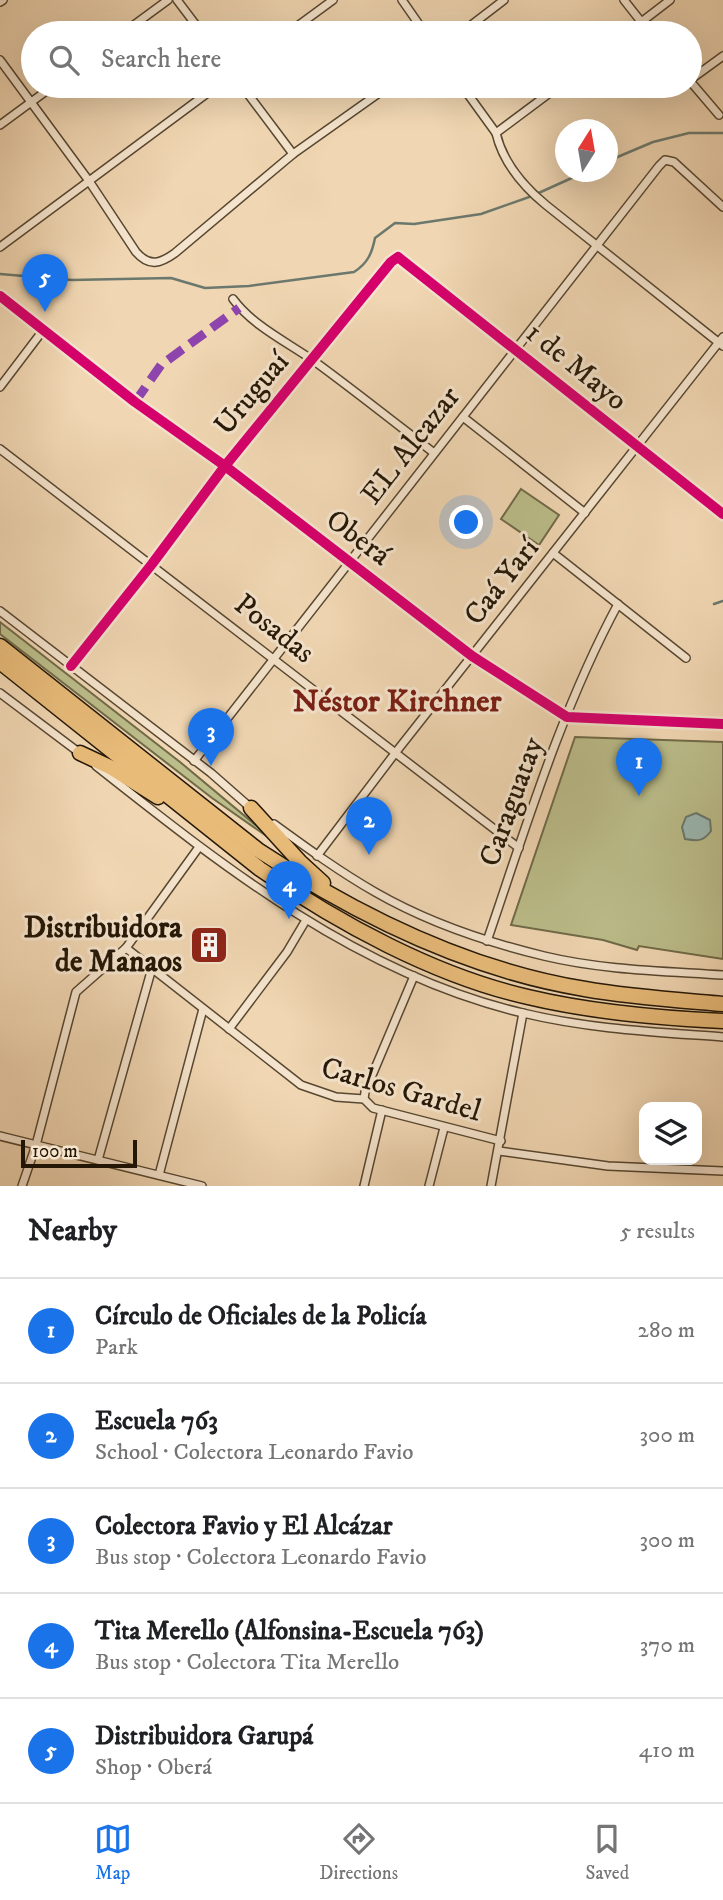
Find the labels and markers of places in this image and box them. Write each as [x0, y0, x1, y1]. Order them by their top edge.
pin: 5 [22, 254, 68, 312]
pin: 3 [188, 708, 234, 766]
pin: 1 [616, 738, 662, 796]
pin: 2 [346, 797, 392, 855]
pin: 4 [266, 861, 312, 919]
place label: Distribuidora de Manaos [24, 910, 183, 981]
building icon: Distribuidora de Manaos [188, 924, 230, 966]

